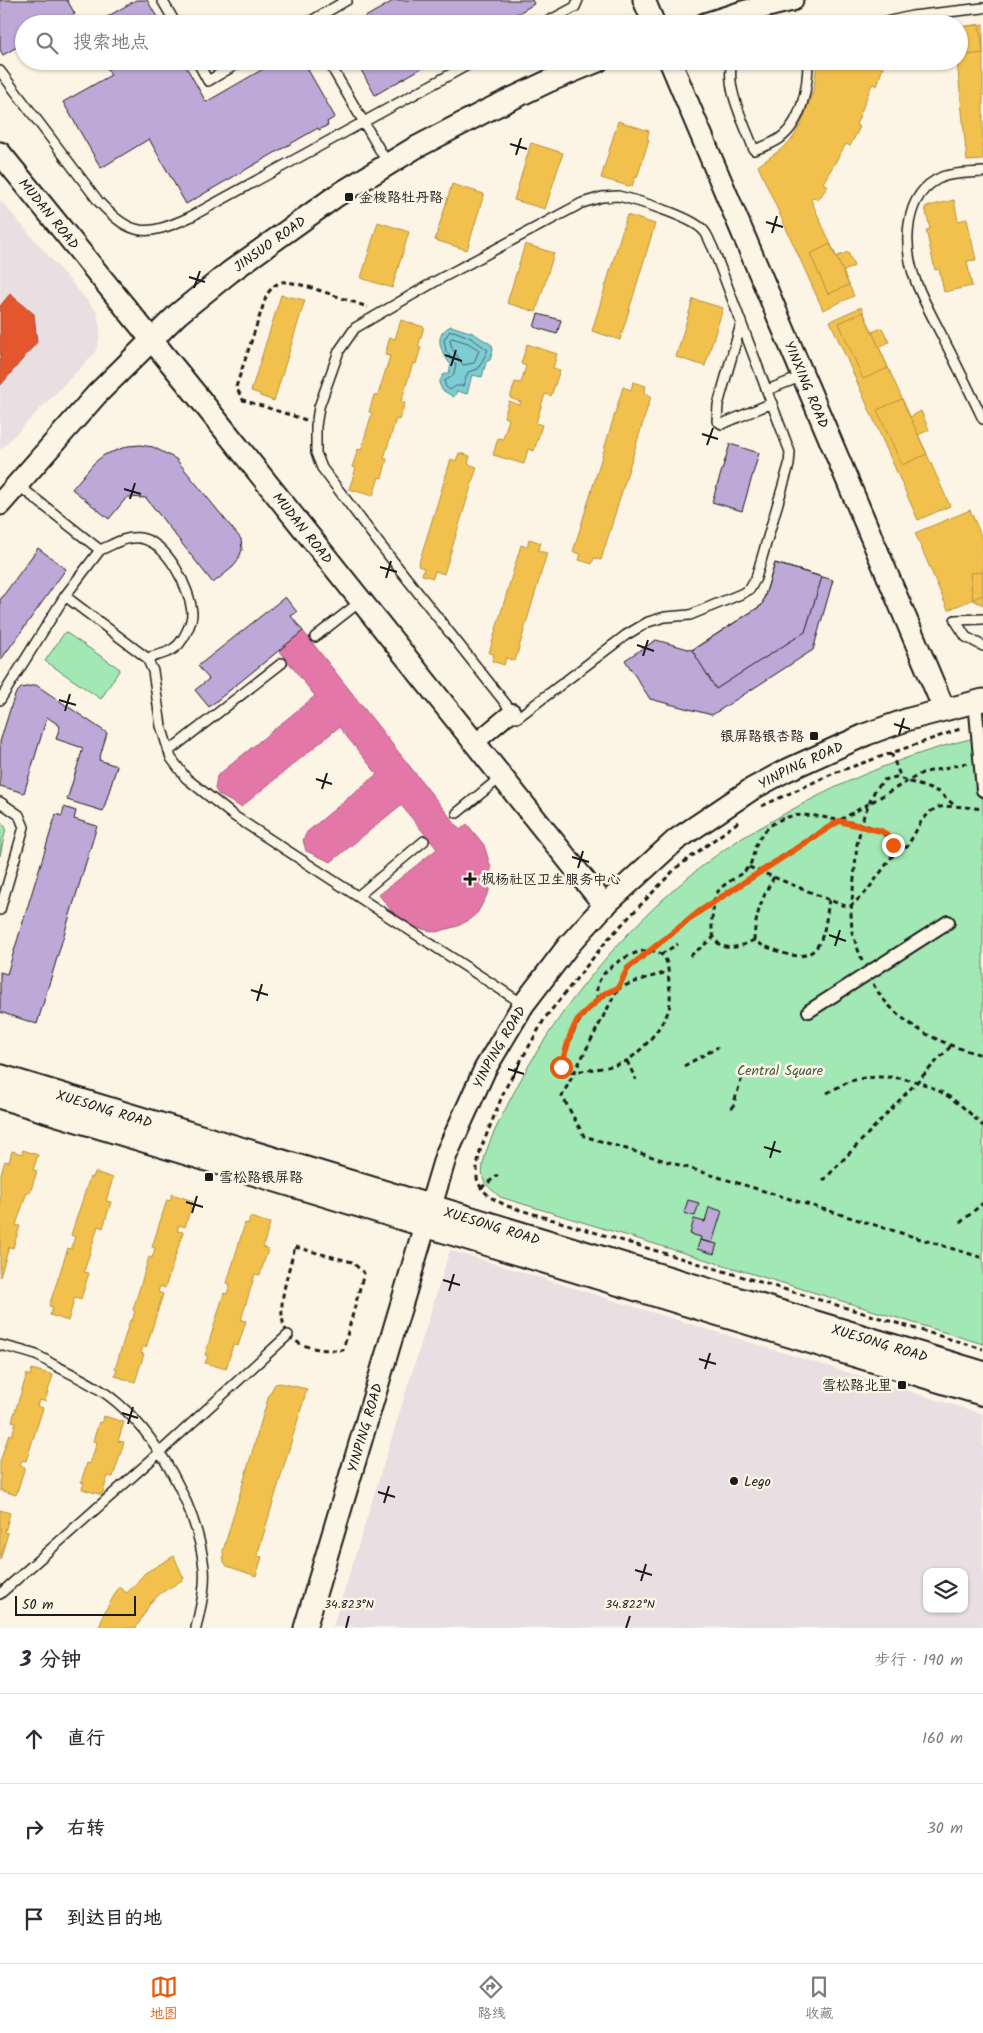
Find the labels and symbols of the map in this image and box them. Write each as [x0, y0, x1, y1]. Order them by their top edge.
street label: MUDAN ROAD [13, 174, 84, 255]
place label: 金梭路牡丹路 [359, 187, 443, 209]
marker: 金梭路牡丹路 [343, 191, 355, 203]
street label: JINSUO ROAD [229, 211, 311, 278]
street label: YINXING ROAD [778, 338, 834, 432]
street label: MUDAN ROAD [267, 488, 338, 569]
place label: 银屏路银杏路 [720, 726, 804, 748]
marker: 银屏路银杏路 [808, 730, 820, 742]
street label: YINPING ROAD [755, 736, 847, 795]
route end [882, 834, 905, 857]
place label: 枫杨社区卫生服务中心 [481, 869, 621, 891]
marker: 枫杨社区卫生服务中心 [463, 872, 477, 886]
street label: YINPING ROAD [468, 1002, 532, 1092]
route start [550, 1056, 573, 1079]
park label: Central Square [737, 1060, 824, 1082]
street label: XUESONG ROAD [53, 1085, 155, 1134]
place label: 雪松路银屏路 [219, 1167, 303, 1189]
marker: 雪松路银屏路 [203, 1171, 215, 1183]
street label: XUESONG ROAD [441, 1202, 542, 1252]
street label: XUESONG ROAD [829, 1319, 930, 1369]
place label: 雪松路北里 [822, 1375, 892, 1397]
marker: 雪松路北里 [896, 1379, 908, 1391]
street label: YINPING ROAD [342, 1381, 389, 1475]
place label: Lego [744, 1471, 771, 1493]
marker: Lego [728, 1475, 740, 1487]
scale bar [15, 1593, 136, 1616]
text: 34.823°N [324, 1595, 374, 1614]
text: 34.822°N [605, 1595, 655, 1614]

